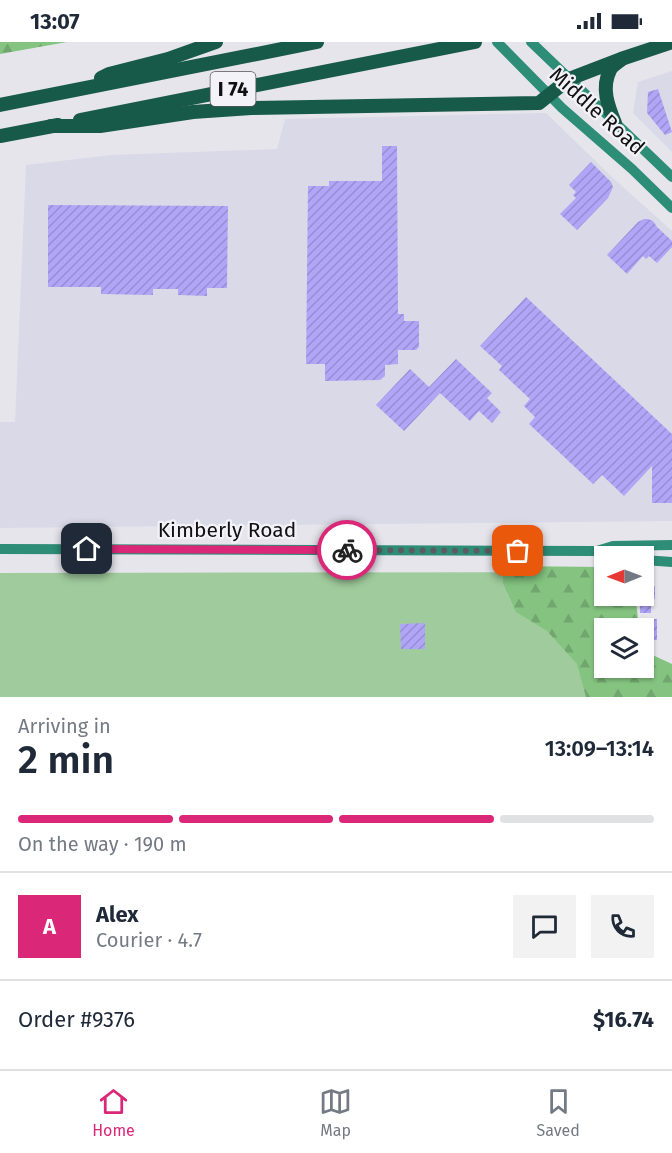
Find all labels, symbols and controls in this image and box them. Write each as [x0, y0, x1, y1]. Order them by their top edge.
text: 13:07 [30, 8, 80, 35]
street label: Middle Road [544, 62, 650, 160]
road number: I 74 [210, 72, 256, 106]
street label: Kimberly Road [158, 517, 296, 543]
courier [317, 520, 377, 580]
pin [61, 523, 112, 574]
pin [492, 525, 543, 576]
icon: home [70, 532, 103, 565]
icon: bike [331, 534, 364, 567]
icon: bag [501, 534, 534, 567]
north arrow [594, 546, 654, 606]
map controls [594, 546, 654, 678]
button: layers [594, 618, 654, 678]
text: Arriving in [18, 714, 111, 738]
text: 13:09–13:14 [545, 735, 654, 762]
text: 2 min [18, 737, 114, 783]
text: On the way · 190 m [18, 832, 187, 856]
button: chat [513, 895, 576, 958]
button: phone [591, 895, 654, 958]
text: Alex [96, 901, 139, 928]
text: A [43, 913, 56, 940]
text: Courier · 4.7 [96, 928, 202, 952]
text: Order #9376 [18, 1006, 135, 1033]
text: $16.74 [593, 1006, 654, 1033]
tab: Home [92, 1085, 135, 1140]
tab: Map [319, 1085, 352, 1140]
tab: Saved [537, 1085, 580, 1140]

